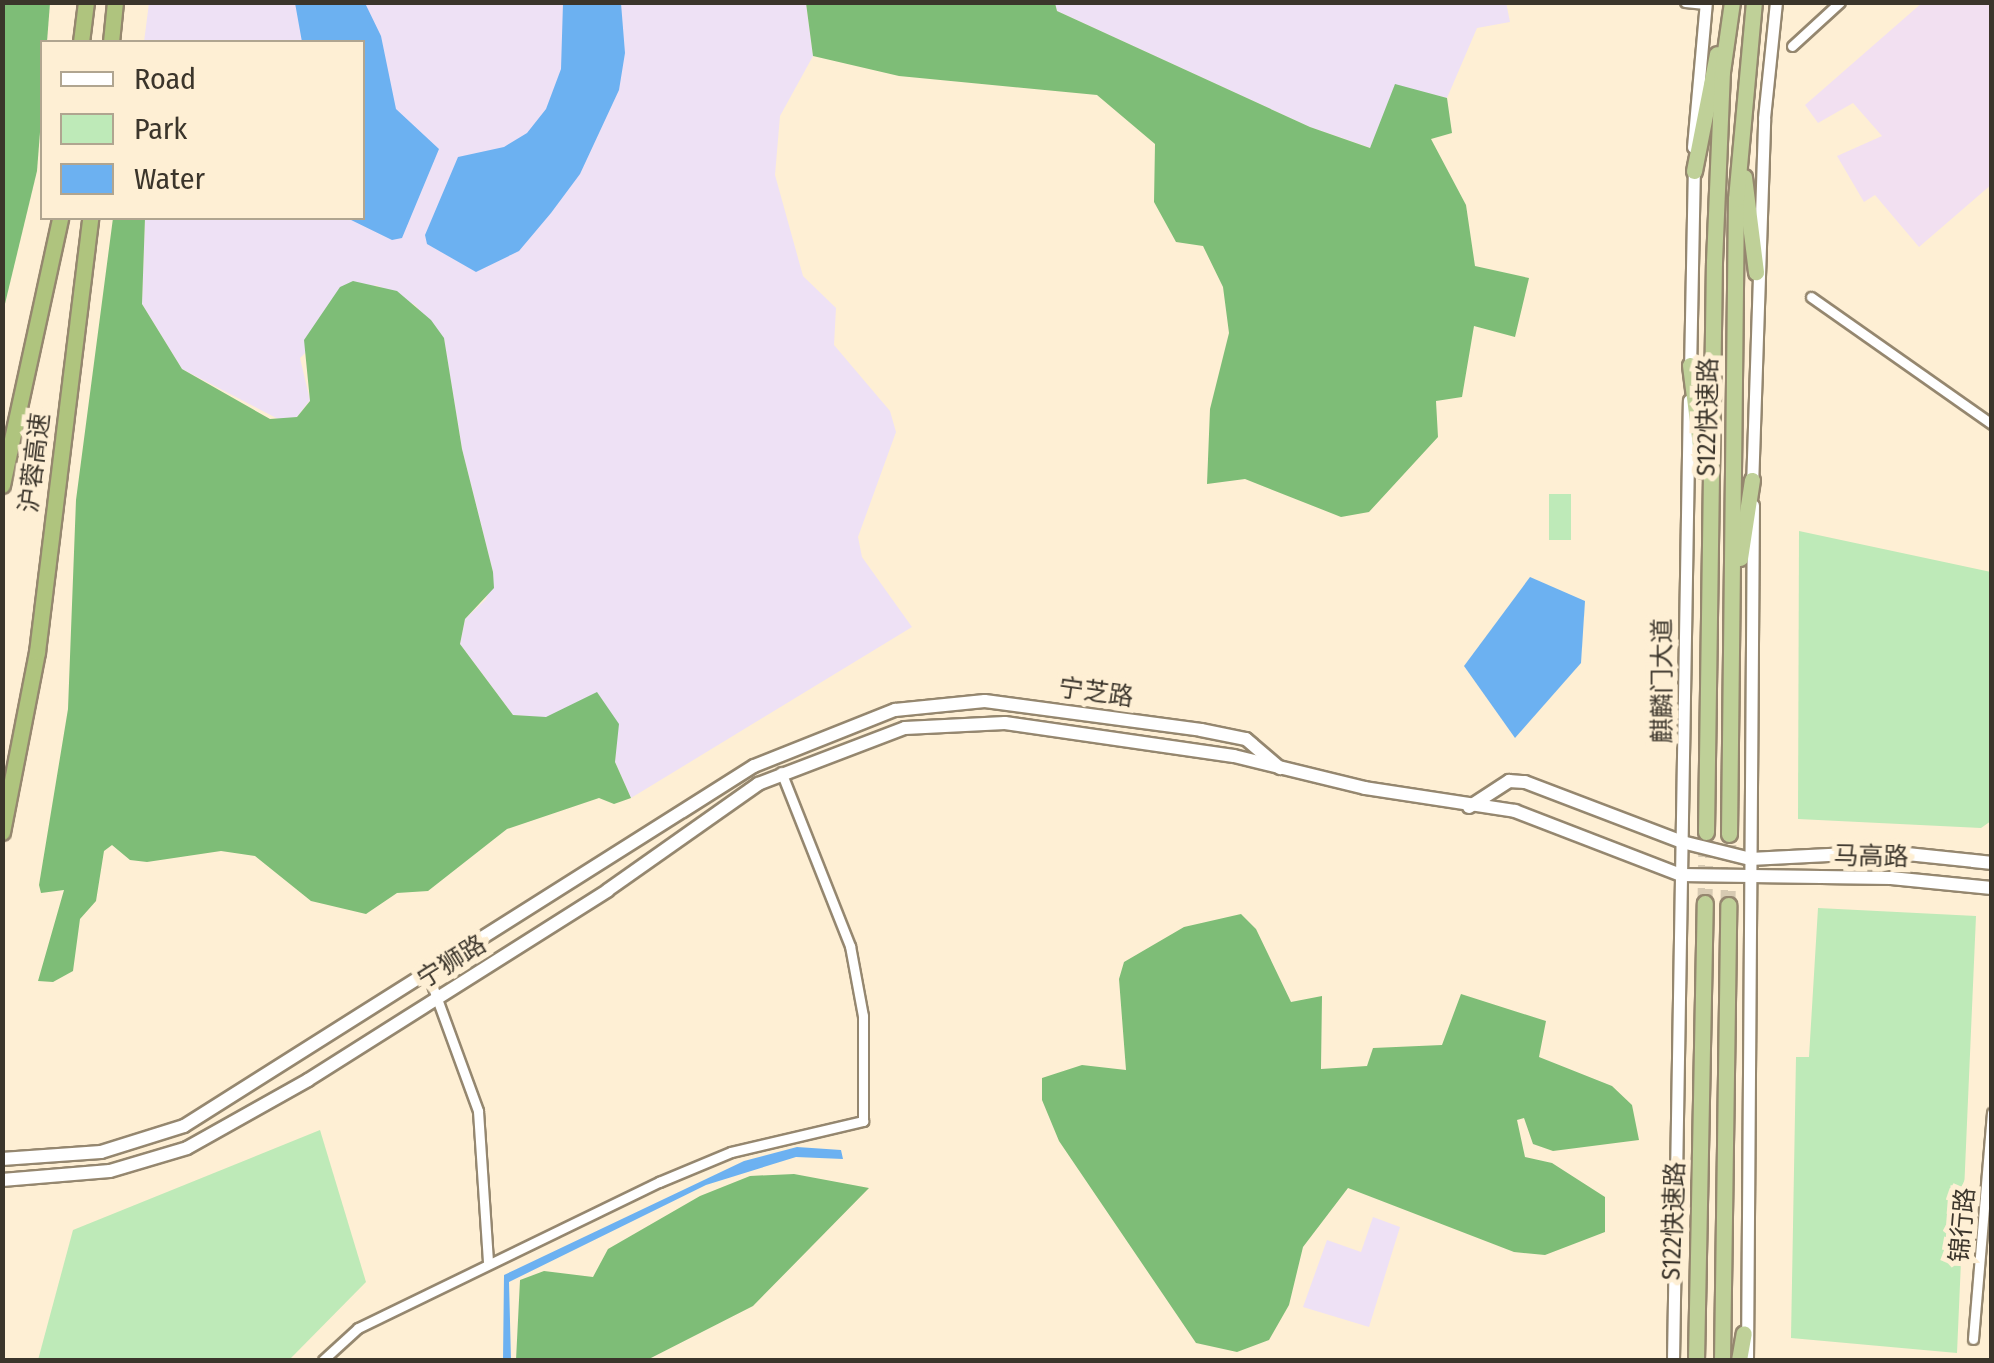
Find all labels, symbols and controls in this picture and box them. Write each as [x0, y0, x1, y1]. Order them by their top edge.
legend [40, 40, 365, 220]
text: Road [134, 61, 196, 97]
text: Park [134, 111, 187, 147]
text: Water [134, 161, 205, 197]
street label: S122快速路 [1692, 358, 1724, 476]
street label: 沪蓉高速 [14, 412, 56, 514]
street label: 麒麟门大道 [1648, 619, 1678, 743]
street label: 宁芝路 [1057, 673, 1135, 713]
street label: 马高路 [1833, 841, 1909, 873]
street label: 宁狮路 [412, 929, 492, 995]
street label: S122快速路 [1657, 1161, 1691, 1281]
street label: 锦行路 [1945, 1186, 1981, 1264]

